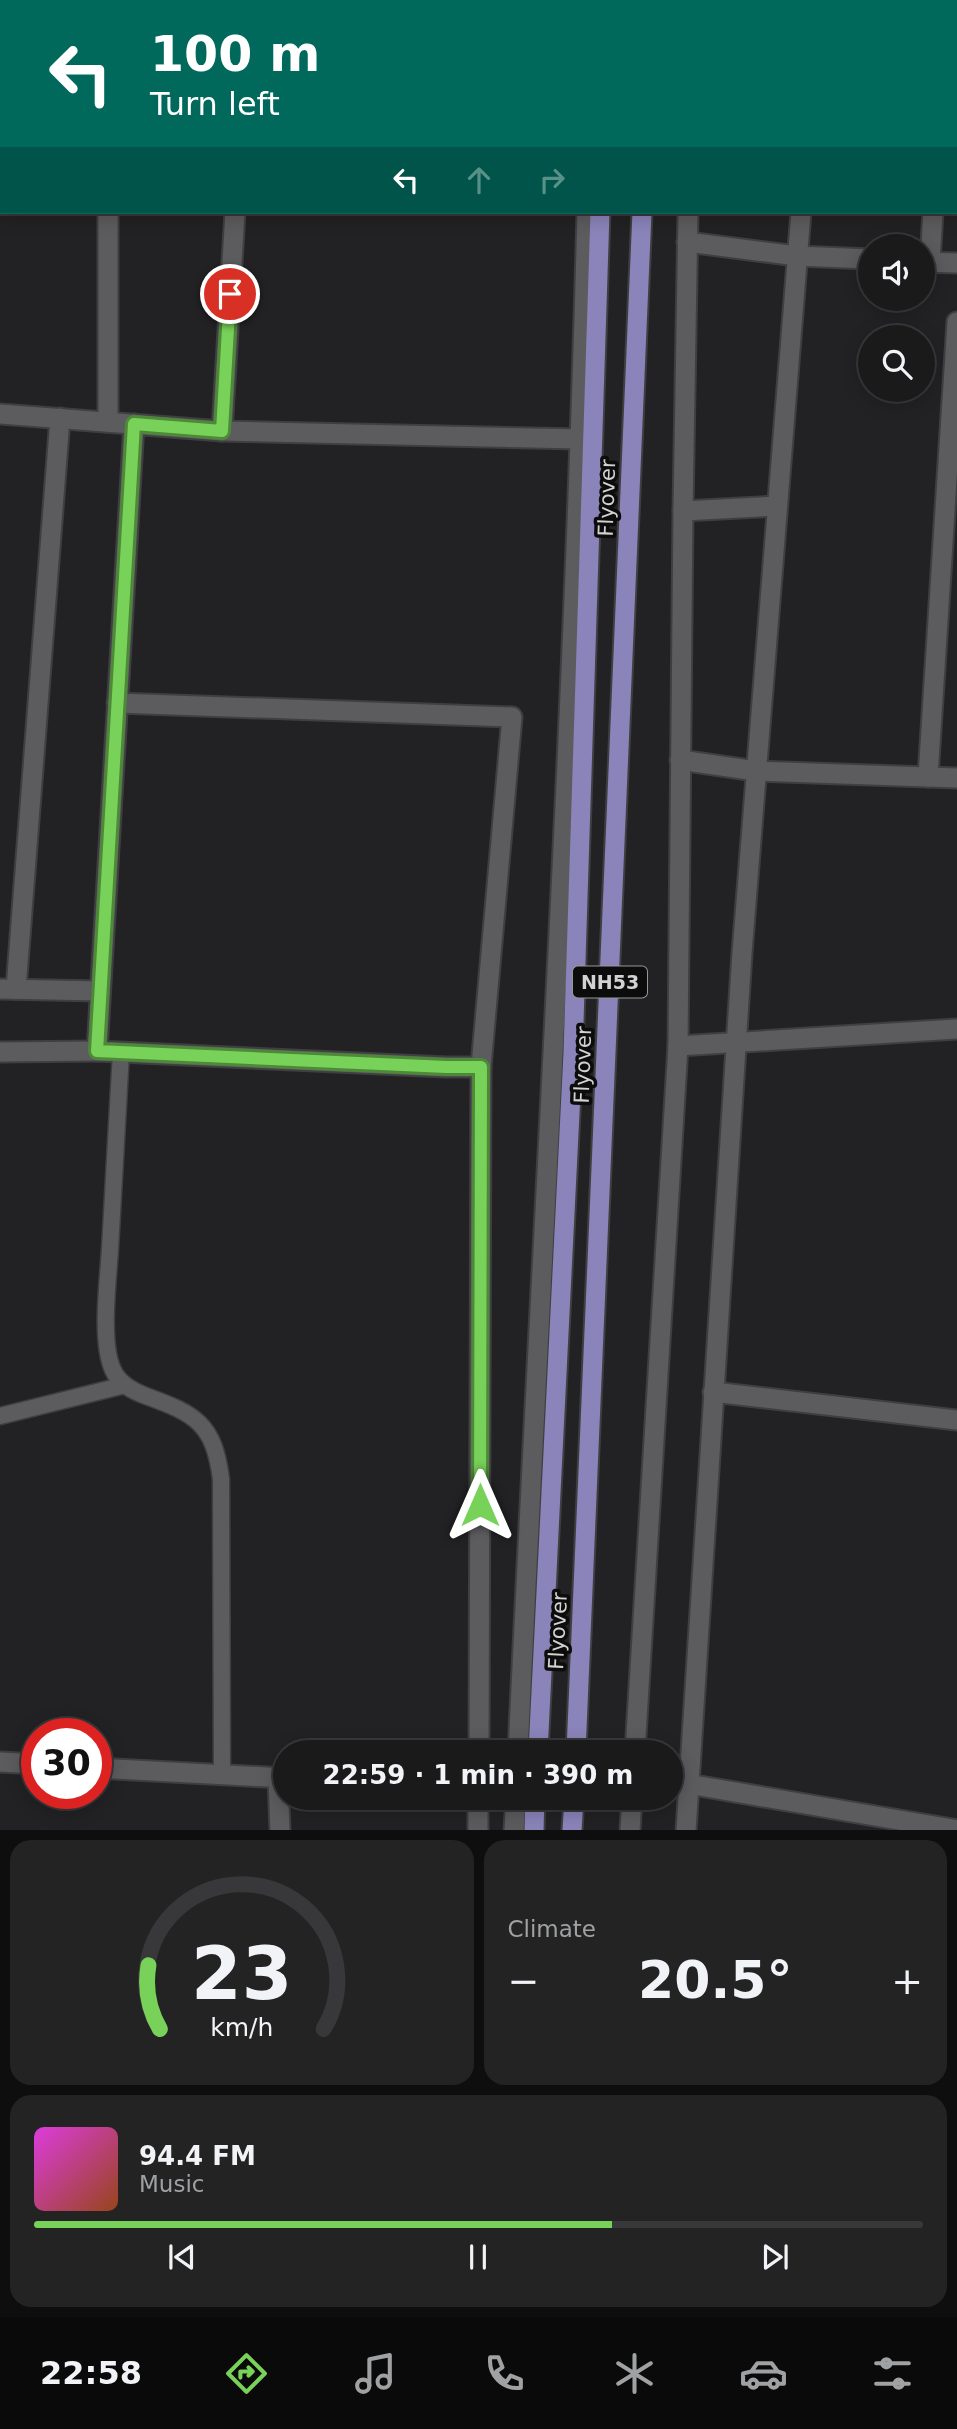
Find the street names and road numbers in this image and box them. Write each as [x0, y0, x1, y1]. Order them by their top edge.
street label: Flyover [594, 459, 620, 537]
road number: NH53 [573, 966, 647, 998]
street label: Flyover [570, 1026, 596, 1104]
street label: Flyover [544, 1591, 572, 1670]

